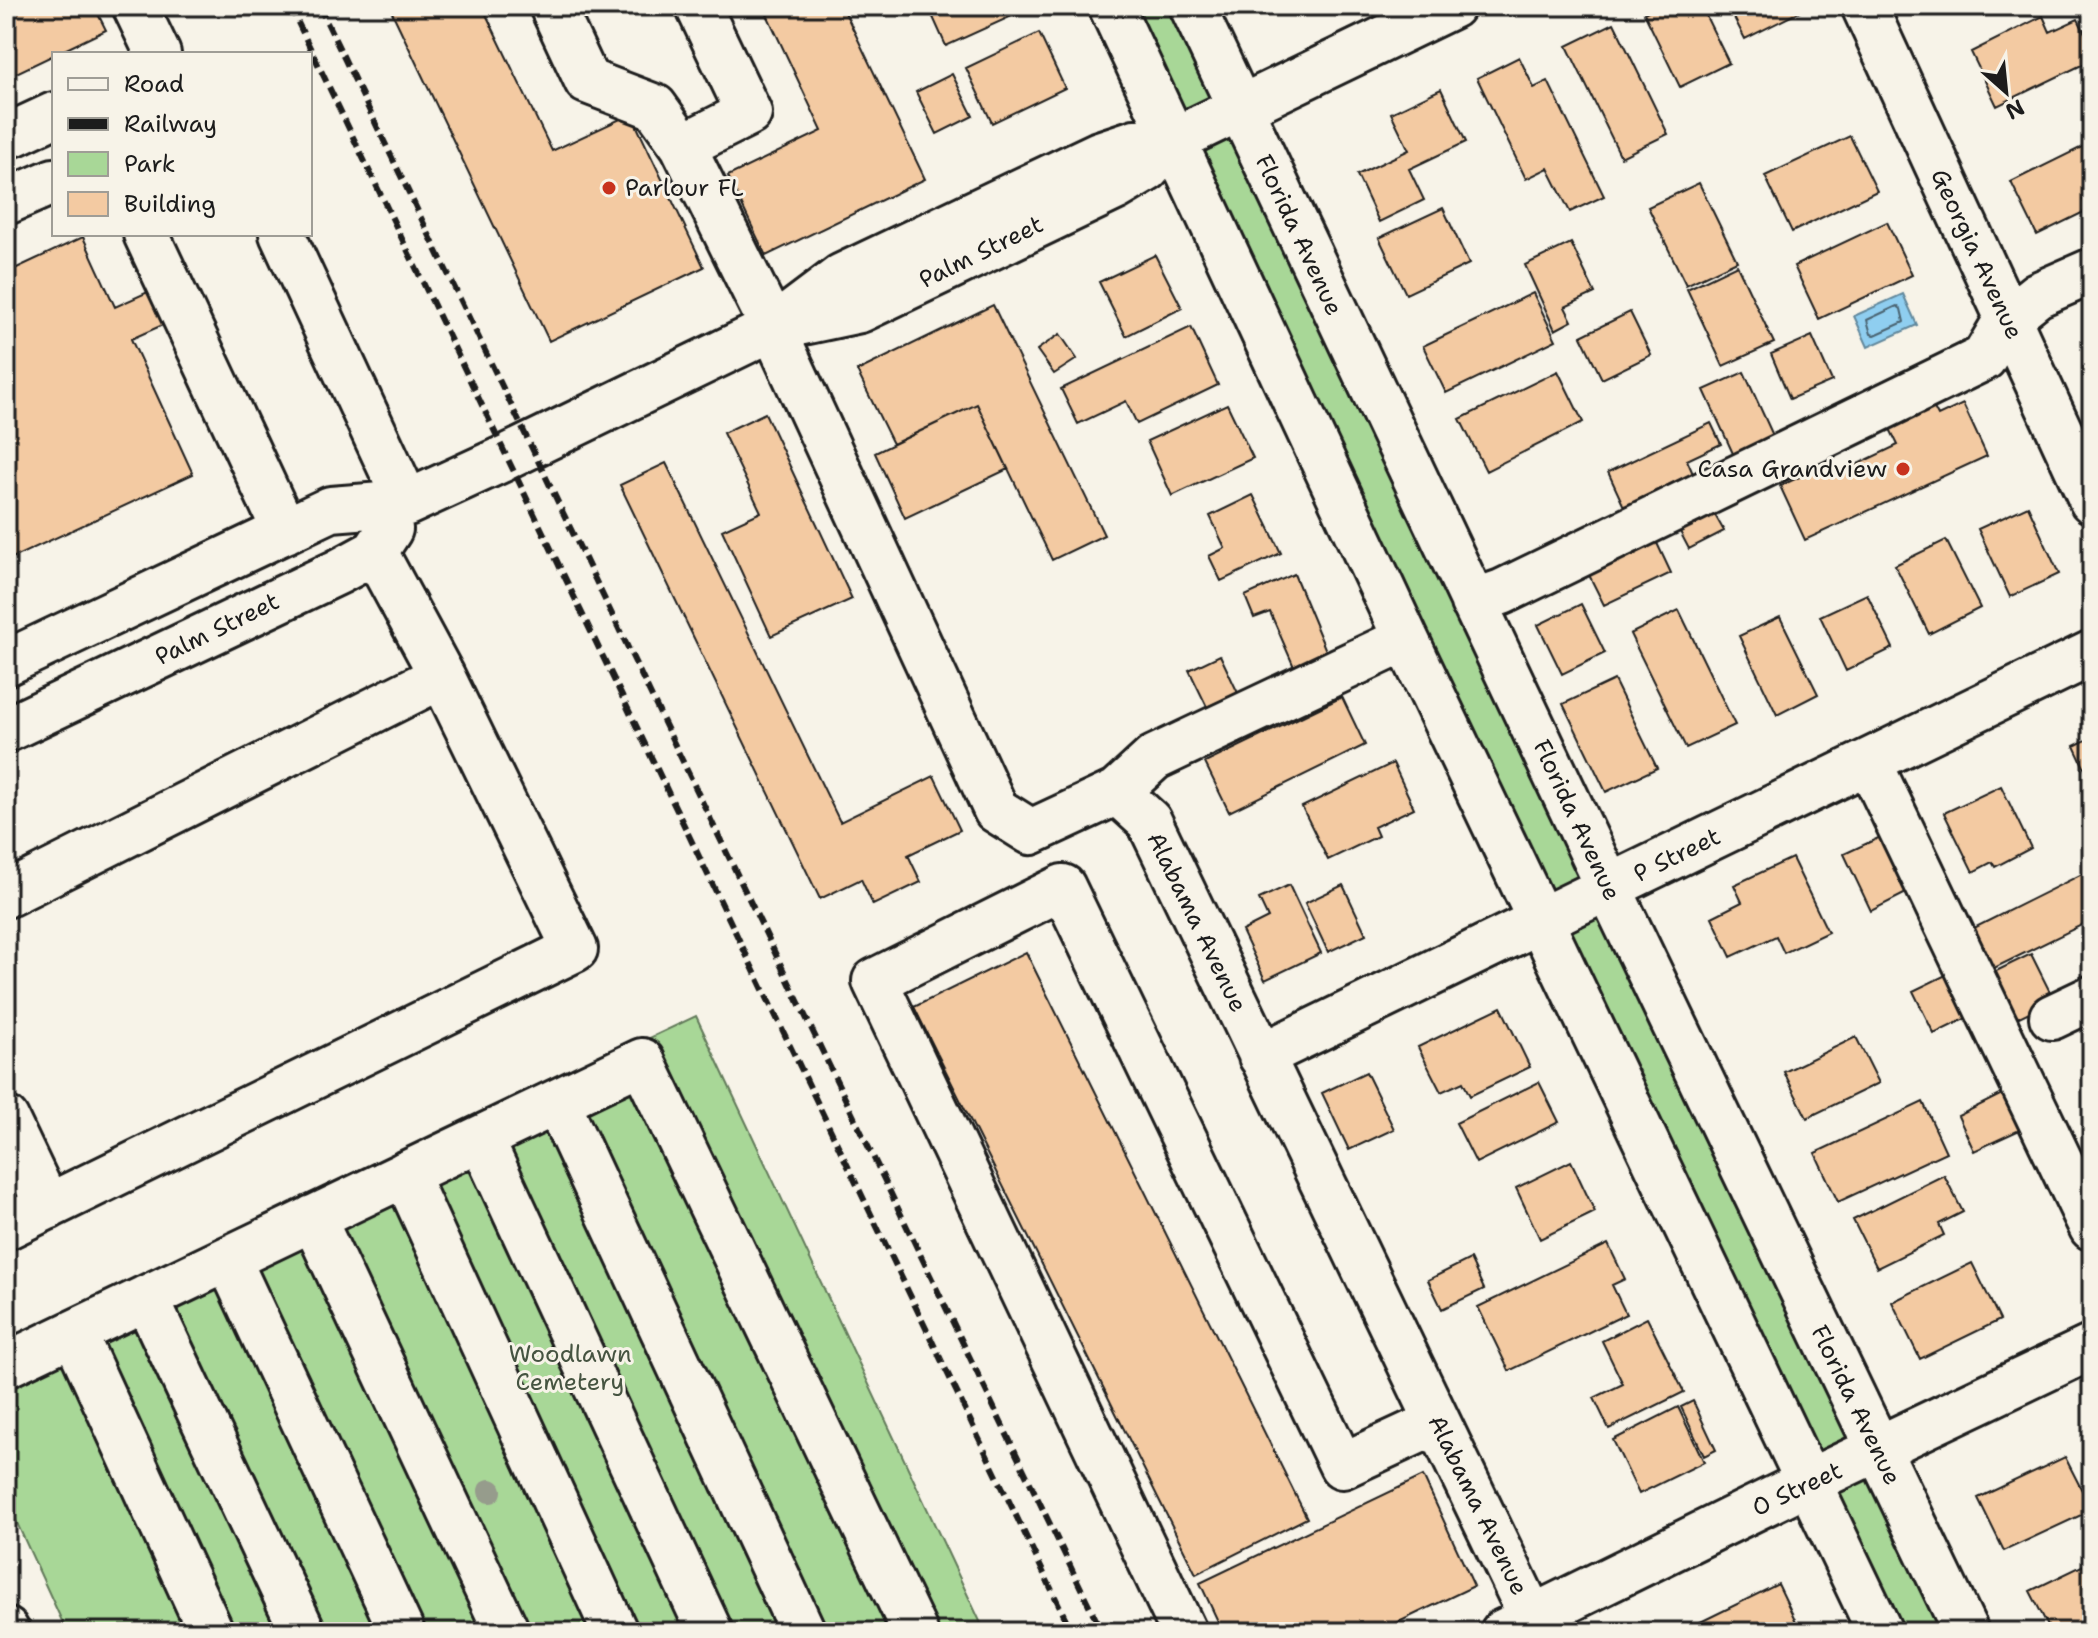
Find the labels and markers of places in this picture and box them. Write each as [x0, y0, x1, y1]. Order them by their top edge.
place label: Parlour FL [625, 172, 744, 204]
marker: Parlour FL [600, 179, 618, 197]
place label: Casa Grandview [1697, 453, 1887, 485]
marker: Casa Grandview [1894, 460, 1912, 478]

